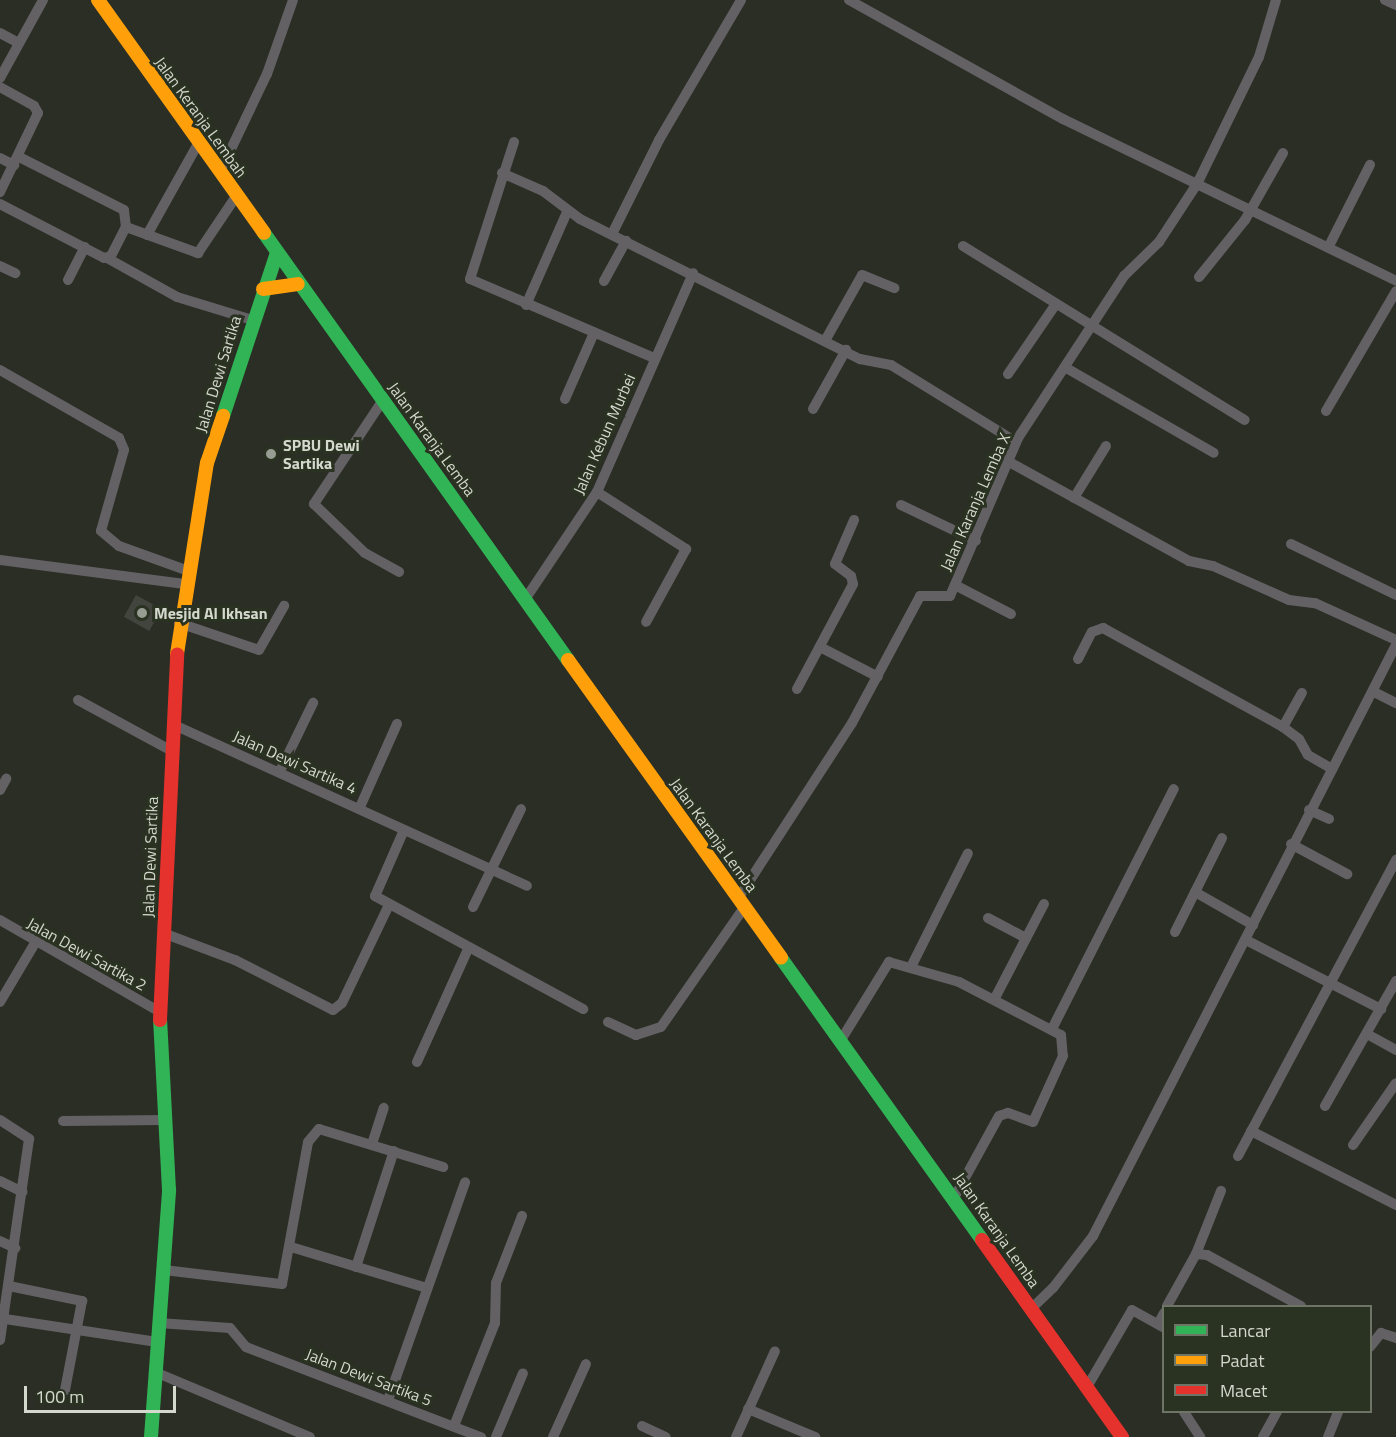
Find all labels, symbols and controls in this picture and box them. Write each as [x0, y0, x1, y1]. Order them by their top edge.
street label: Jalan Keranja Lembah [151, 53, 251, 181]
street label: Jalan Dewi Sartika [191, 313, 245, 435]
street label: Jalan Kebun Murbei [569, 371, 639, 497]
street label: Jalan Karanja Lemba [384, 378, 480, 500]
street label: Jalan Karanja Lemba X [936, 430, 1014, 574]
place label: SPBU Dewi Sartika [283, 435, 360, 473]
marker: SPBU Dewi Sartika [264, 447, 278, 461]
place label: Mesjid Al Ikhsan [154, 603, 268, 623]
marker: Mesjid Al Ikhsan [135, 606, 149, 620]
street label: Jalan Dewi Sartika 4 [230, 726, 360, 798]
street label: Jalan Karanja Lemba [666, 774, 762, 896]
street label: Jalan Dewi Sartika [138, 796, 162, 918]
street label: Jalan Dewi Sartika 2 [24, 913, 150, 995]
street label: Jalan Karanja Lemba [950, 1169, 1044, 1291]
legend [1162, 1305, 1372, 1413]
text: Lancar [1220, 1317, 1270, 1344]
street label: Jalan Dewi Sartika 5 [303, 1344, 435, 1410]
text: Padat [1220, 1347, 1264, 1374]
scale bar [27, 1374, 178, 1412]
text: Macet [1220, 1377, 1267, 1404]
text: 100 m [35, 1383, 84, 1410]

